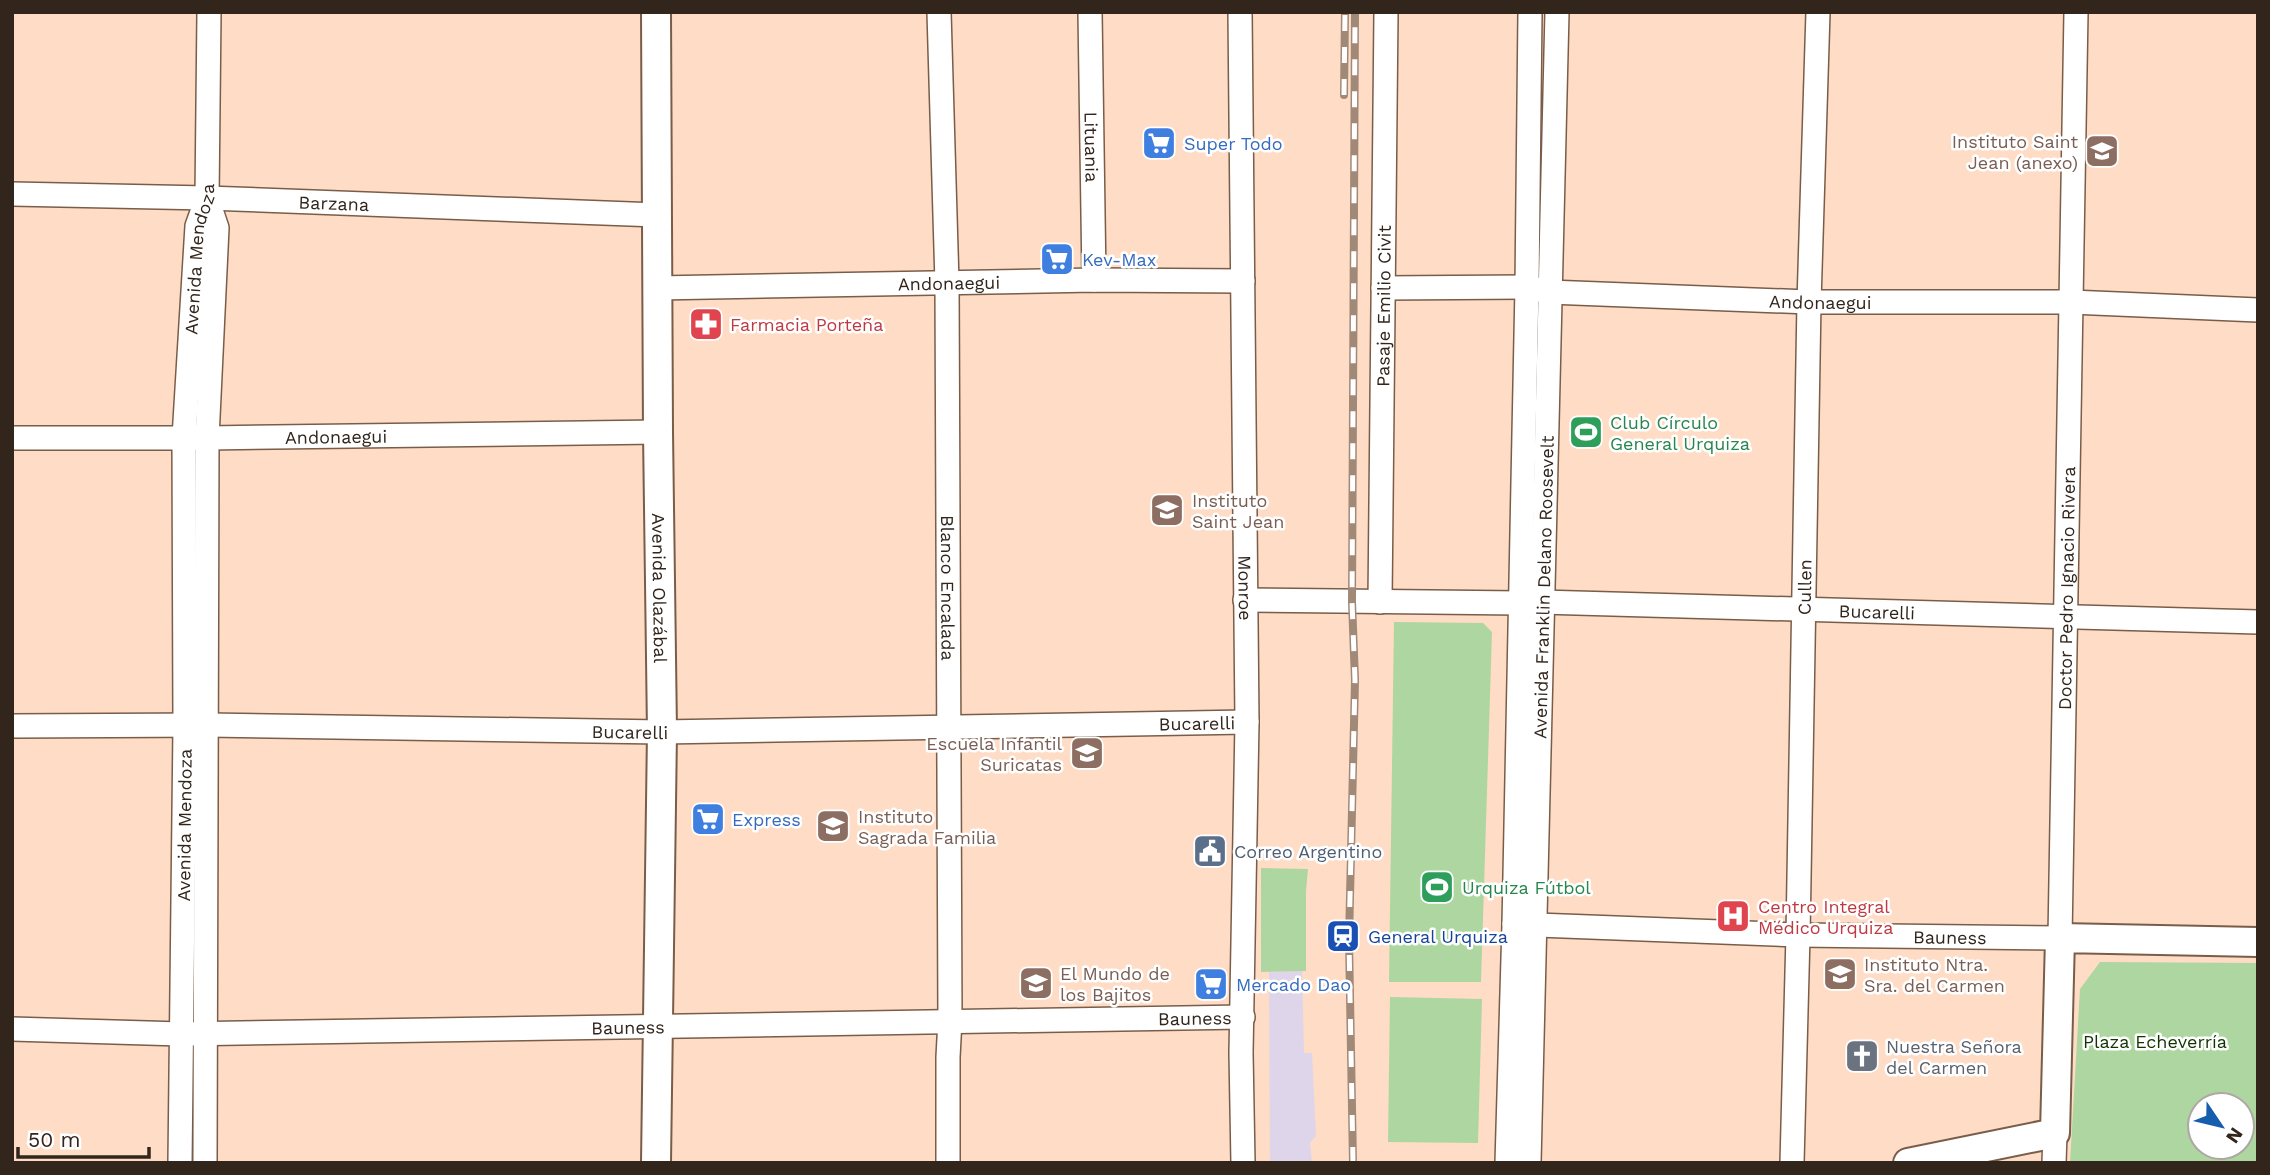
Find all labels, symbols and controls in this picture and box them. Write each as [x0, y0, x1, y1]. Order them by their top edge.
street label: Lituania [1081, 112, 1103, 182]
supermarket icon: Super Todo [1140, 124, 1178, 162]
place label: Instituto Saint Jean (anexo) [1952, 131, 2078, 173]
school or university icon: Instituto Saint Jean (anexo) [2083, 132, 2121, 170]
place label: Super Todo [1184, 133, 1283, 154]
street label: Avenida Mendoza [180, 184, 218, 335]
street label: Barzana [298, 191, 369, 215]
street label: Pasaje Emilio Civit [1372, 225, 1394, 387]
supermarket icon: Kev-Max [1038, 240, 1076, 278]
place label: Kev-Max [1082, 249, 1156, 270]
street label: Andonaegui [898, 271, 1000, 294]
street label: Andonaegui [1769, 290, 1871, 313]
pharmacy icon: Farmacia Porteña [687, 305, 725, 343]
place label: Farmacia Porteña [730, 314, 883, 335]
place label: Club Círculo General Urquiza [1610, 412, 1750, 454]
sports icon: Club Círculo General Urquiza [1567, 413, 1605, 451]
street label: Andonaegui [285, 425, 387, 447]
street label: Avenida Franklin Delano Roosevelt [1529, 435, 1557, 739]
street label: Doctor Pedro Ignacio Rivera [2053, 466, 2079, 710]
place label: Instituto Saint Jean [1192, 490, 1284, 532]
school or university icon: Instituto Saint Jean [1148, 491, 1186, 529]
street label: Avenida Olazábal [649, 513, 672, 664]
street label: Blanco Encalada [937, 515, 959, 661]
street label: Monroe [1235, 555, 1257, 621]
street label: Cullen [1793, 559, 1815, 615]
street label: Bucarelli [1838, 600, 1915, 623]
street label: Bucarelli [1158, 712, 1235, 734]
street label: Bucarelli [592, 720, 668, 743]
place label: Escuela Infantil Suricatas [926, 733, 1062, 775]
school or university icon: Escuela Infantil Suricatas [1068, 734, 1106, 772]
street label: Avenida Mendoza [172, 749, 195, 902]
supermarket icon: Express [689, 800, 727, 838]
place label: Instituto Sagrada Familia [858, 806, 996, 848]
school or university icon: Instituto Sagrada Familia [814, 807, 852, 845]
place label: Express [732, 809, 801, 830]
public building icon: Correo Argentino [1191, 832, 1229, 870]
place label: Correo Argentino [1234, 841, 1382, 862]
sports icon: Urquiza Fútbol [1418, 868, 1456, 906]
place label: Urquiza Fútbol [1462, 877, 1591, 898]
place label: Centro Integral Médico Urquiza [1758, 896, 1893, 938]
hospital icon: Centro Integral Médico Urquiza [1714, 897, 1752, 935]
station icon: General Urquiza [1324, 917, 1362, 955]
place label: General Urquiza [1368, 926, 1508, 947]
street label: Bauness [1913, 926, 1987, 948]
place label: Instituto Ntra. Sra. del Carmen [1864, 954, 2005, 996]
school or university icon: Instituto Ntra. Sra. del Carmen [1821, 955, 1859, 993]
place label: El Mundo de los Bajitos [1060, 963, 1170, 1005]
school or university icon: El Mundo de los Bajitos [1017, 964, 1055, 1002]
supermarket icon: Mercado Dao [1192, 965, 1230, 1003]
place label: Mercado Dao [1236, 974, 1351, 995]
street label: Bauness [1158, 1007, 1232, 1029]
street label: Bauness [591, 1016, 665, 1038]
park label: Plaza Echeverría [2083, 1031, 2227, 1052]
place label: Nuestra Señora del Carmen [1886, 1036, 2022, 1078]
church icon: Nuestra Señora del Carmen [1843, 1037, 1881, 1075]
north arrow [2186, 1091, 2256, 1161]
scale bar [18, 1116, 149, 1160]
text: N [2221, 1123, 2248, 1148]
text: 50 m [28, 1127, 80, 1152]

